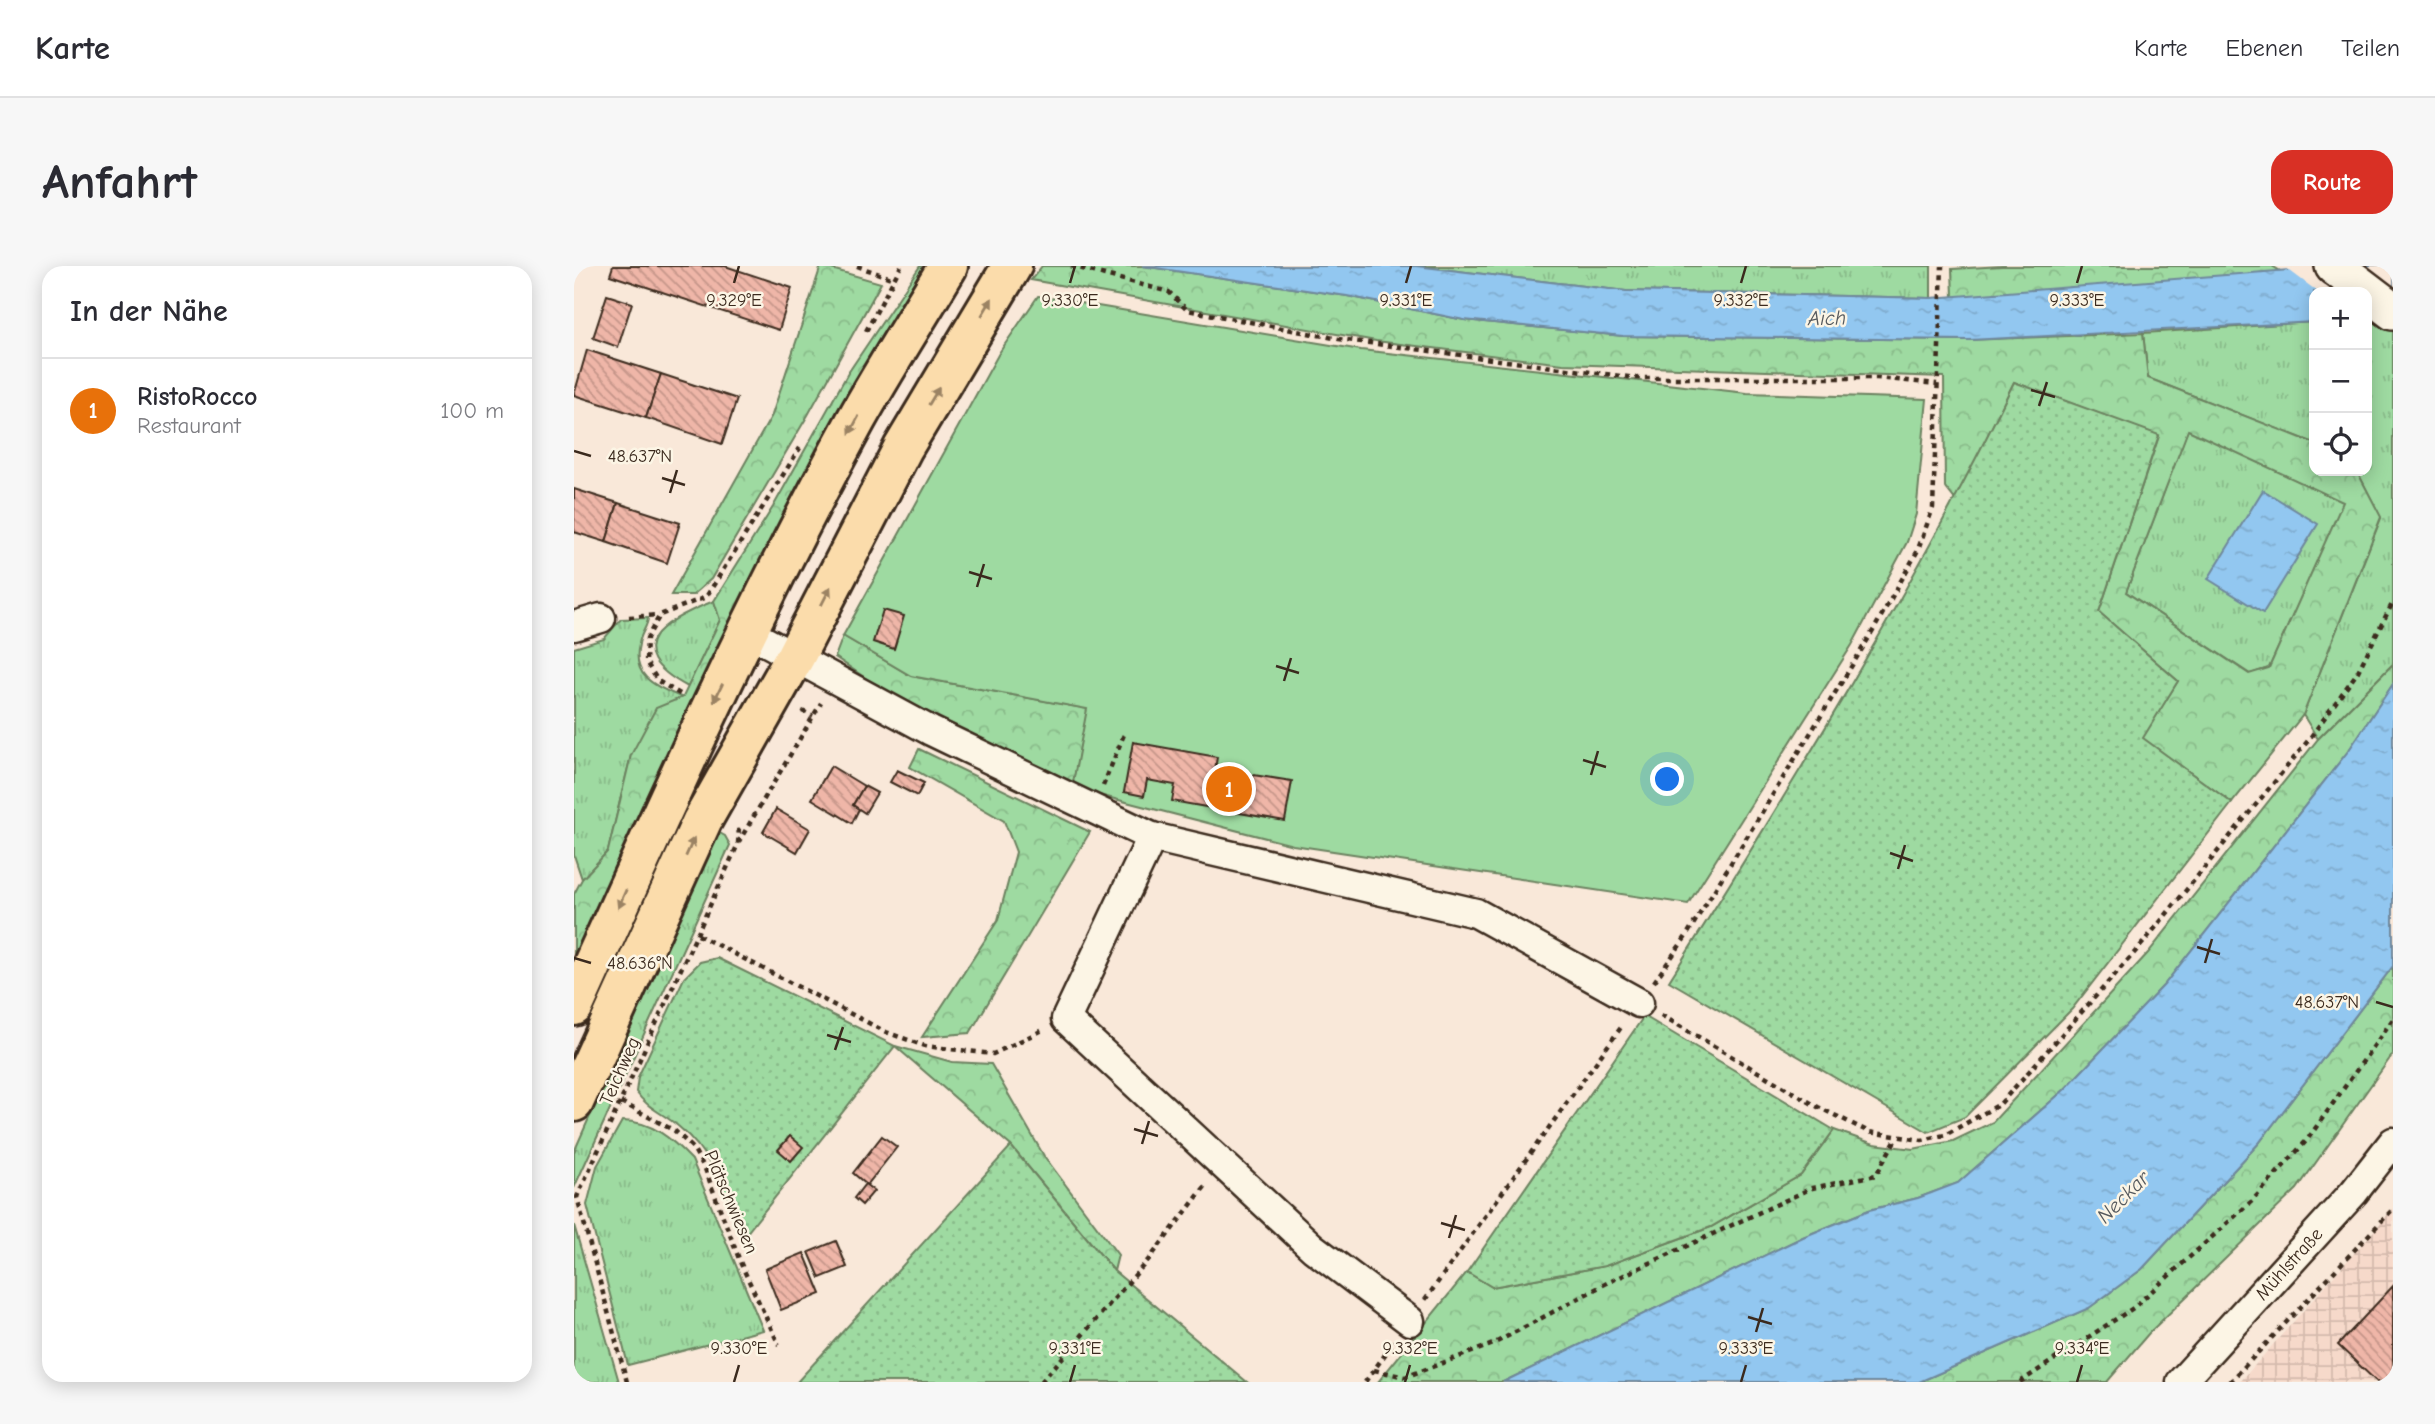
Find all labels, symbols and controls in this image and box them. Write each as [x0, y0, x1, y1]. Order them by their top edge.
text: Karte [35, 29, 110, 67]
text: Karte [2134, 34, 2187, 62]
text: Ebenen [2225, 34, 2303, 62]
text: Teilen [2341, 34, 2400, 62]
button: Route [2271, 150, 2393, 214]
text: Anfahrt [42, 154, 197, 210]
map controls [2309, 287, 2372, 476]
button: + [2309, 287, 2372, 350]
text: 9.329°E [706, 290, 762, 311]
text: 9.330°E [1042, 290, 1099, 311]
text: 9.331°E [1380, 290, 1433, 311]
text: 9.332°E [1713, 290, 1769, 311]
text: 9.333°E [2050, 290, 2105, 311]
text: In der Nähe [70, 294, 228, 329]
one-way arrow [981, 297, 994, 316]
water label: Aich [1807, 306, 1846, 330]
button: − [2309, 350, 2372, 413]
text: RistoRocco [137, 382, 257, 412]
one-way arrow [928, 387, 940, 406]
text: 1 [88, 397, 98, 424]
text: 100 m [440, 397, 504, 424]
text: Restaurant [137, 412, 241, 439]
button: locate [2309, 413, 2372, 476]
one-way arrow [848, 415, 860, 435]
text: 48.637°N [608, 446, 672, 467]
one-way arrow [820, 586, 832, 606]
one-way arrow [713, 683, 724, 703]
your location [1650, 762, 1684, 796]
pin: 1 [1206, 763, 1252, 815]
one-way arrow [684, 837, 696, 857]
one-way arrow [616, 889, 628, 909]
text: 48.636°N [607, 953, 673, 974]
text: 48.637°N [2295, 992, 2359, 1013]
street label: Teichweg [595, 1034, 645, 1108]
street label: Plätschwiesen [699, 1147, 763, 1257]
water label: Neckar [2092, 1165, 2155, 1228]
street label: Mühlstraße [2251, 1223, 2327, 1305]
text: 9.330°E [711, 1338, 768, 1359]
text: 9.331°E [1049, 1338, 1102, 1359]
text: 9.332°E [1382, 1338, 1438, 1359]
text: 9.333°E [1719, 1338, 1774, 1359]
text: 9.334°E [2055, 1338, 2109, 1359]

